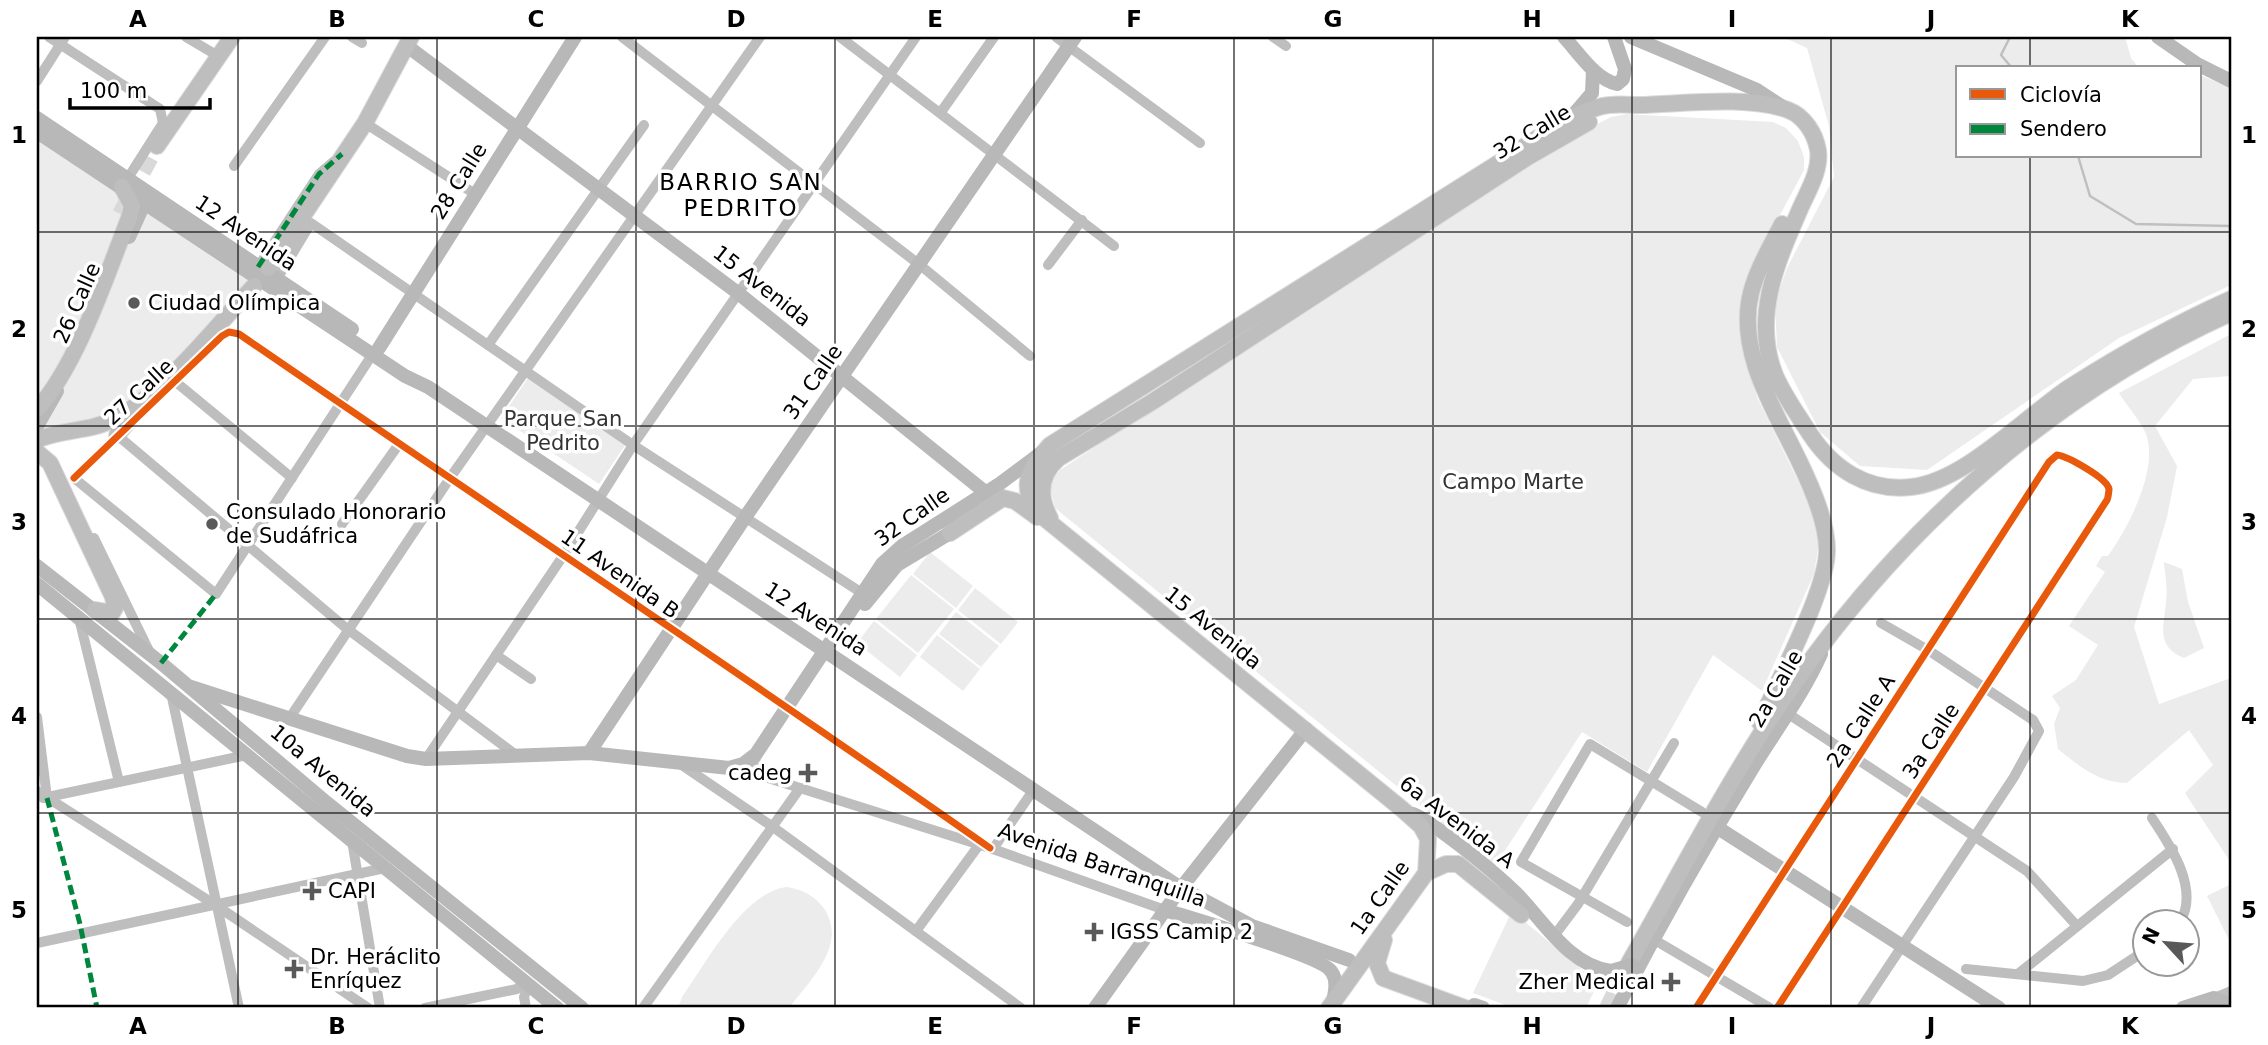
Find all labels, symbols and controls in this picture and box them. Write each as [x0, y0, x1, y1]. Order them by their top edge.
text: A [129, 6, 147, 32]
text: B [328, 6, 346, 32]
text: C [528, 6, 544, 32]
text: D [726, 6, 746, 32]
text: E [927, 6, 943, 32]
text: F [1126, 6, 1142, 32]
text: G [1324, 6, 1342, 32]
text: H [1522, 6, 1542, 32]
text: I [1728, 6, 1736, 32]
text: J [1925, 6, 1935, 32]
text: K [2121, 6, 2140, 32]
scale bar [70, 66, 210, 110]
legend [1956, 66, 2202, 158]
text: 100 m [80, 79, 147, 103]
text: Ciclovía [2020, 83, 2102, 107]
street label: 32 Calle [1489, 100, 1575, 164]
text: Sendero [2020, 117, 2107, 141]
text: 1 [11, 122, 27, 148]
text: 1 [2241, 122, 2257, 148]
street label: 28 Calle [426, 138, 492, 224]
district label: BARRIO SAN PEDRITO [659, 169, 823, 221]
street label: 12 Avenida [191, 190, 301, 276]
street label: 15 Avenida [708, 240, 816, 332]
street label: 26 Calle [49, 259, 105, 347]
place label: Ciudad Olímpica [148, 291, 320, 315]
marker: Ciudad Olímpica [126, 295, 142, 311]
text: 2 [11, 316, 27, 342]
text: 2 [2241, 316, 2257, 342]
street label: 31 Calle [779, 340, 847, 424]
street label: 27 Calle [100, 354, 178, 430]
park label: Parque San Pedrito [504, 407, 622, 455]
park label: Campo Marte [1442, 470, 1584, 494]
street label: 32 Calle [870, 483, 954, 551]
place label: Consulado Honorario de Sudáfrica [226, 500, 446, 548]
text: 3 [11, 509, 27, 535]
text: 3 [2241, 509, 2257, 535]
marker: Consulado Honorario de Sudáfrica [204, 516, 220, 532]
street label: 11 Avenida B [556, 525, 684, 623]
street label: 12 Avenida [760, 577, 872, 661]
street label: 15 Avenida [1160, 582, 1266, 674]
street label: 2a Calle [1744, 646, 1808, 732]
street label: 2a Calle A [1822, 669, 1900, 772]
street label: 3a Calle [1898, 699, 1964, 783]
text: 4 [11, 703, 27, 729]
text: 4 [2241, 703, 2257, 729]
street label: 10a Avenida [265, 720, 381, 822]
place label: cadeg [728, 761, 792, 785]
marker: cadeg [798, 763, 818, 783]
street label: 6a Avenida A [1395, 771, 1520, 873]
street label: Avenida Barranquilla [995, 818, 1209, 912]
street label: 1a Calle [1346, 856, 1414, 940]
place label: CAPI [328, 879, 376, 903]
marker: CAPI [302, 881, 322, 901]
text: 5 [11, 897, 27, 923]
text: 5 [2241, 897, 2257, 923]
north arrow [2132, 908, 2202, 978]
place label: IGSS Camip 2 [1110, 920, 1253, 944]
marker: IGSS Camip 2 [1084, 922, 1104, 942]
text: N [2137, 924, 2164, 948]
place label: Dr. Heráclito Enríquez [310, 945, 441, 993]
marker: Dr. Heráclito Enríquez [284, 959, 304, 979]
place label: Zher Medical [1519, 970, 1655, 994]
marker: Zher Medical [1661, 972, 1681, 992]
text: A [129, 1013, 147, 1039]
text: B [328, 1013, 346, 1039]
text: C [528, 1013, 544, 1039]
text: D [726, 1013, 746, 1039]
text: E [927, 1013, 943, 1039]
text: F [1126, 1013, 1142, 1039]
text: G [1324, 1013, 1342, 1039]
text: H [1522, 1013, 1542, 1039]
text: I [1728, 1013, 1736, 1039]
text: J [1925, 1013, 1935, 1039]
text: K [2121, 1013, 2140, 1039]

